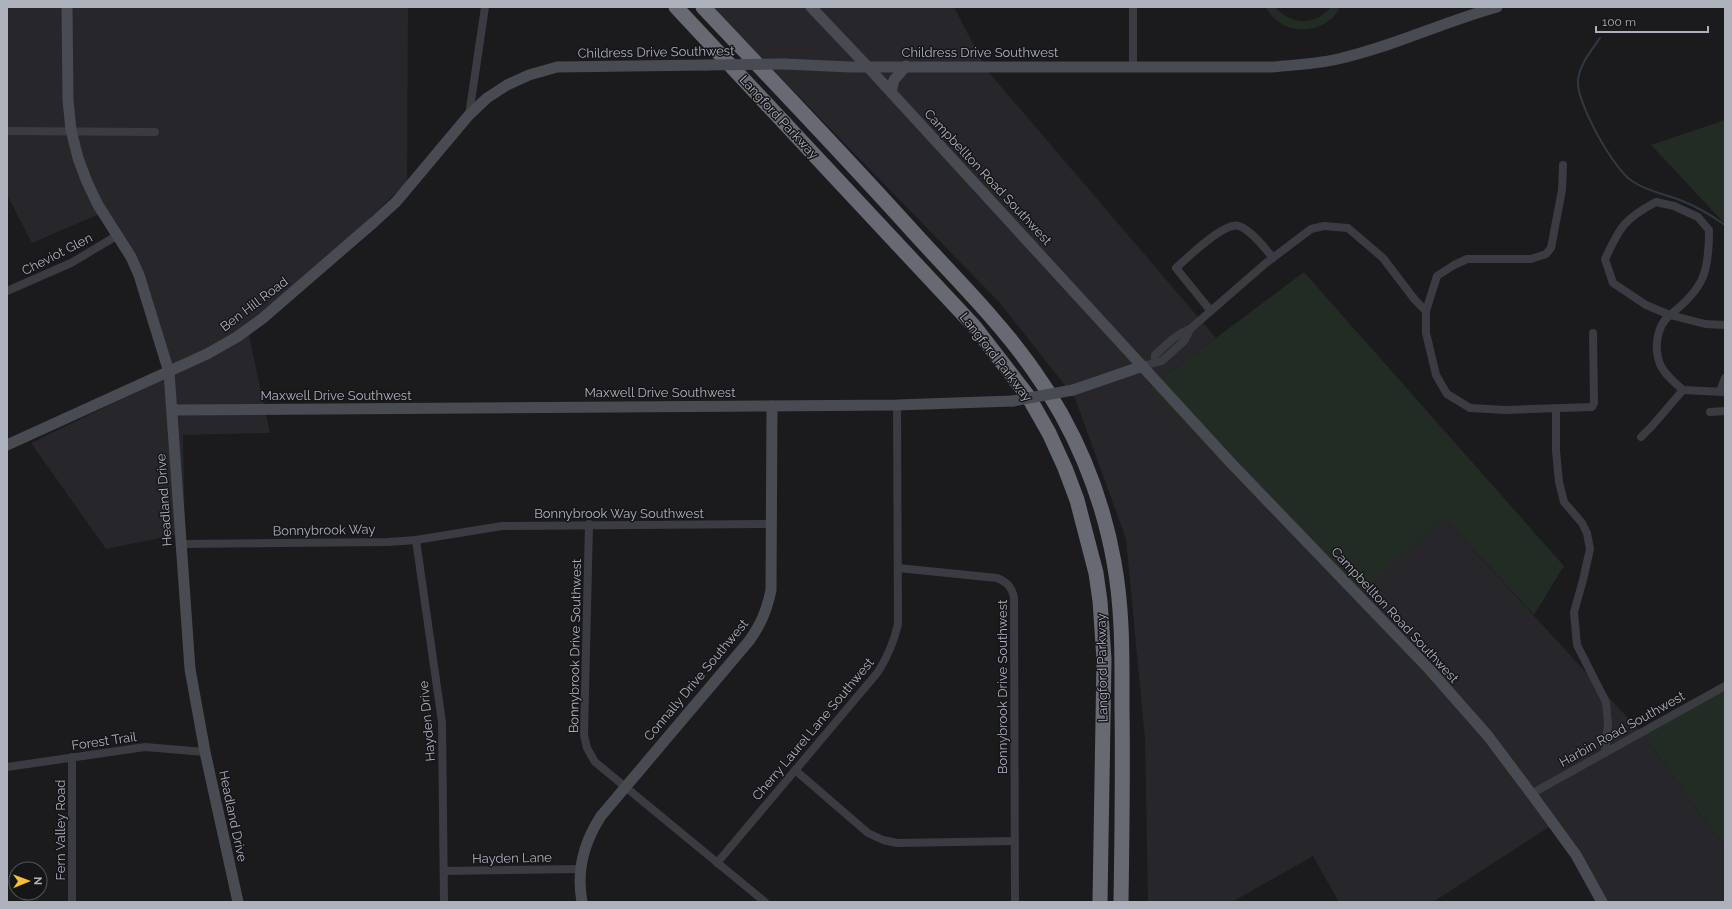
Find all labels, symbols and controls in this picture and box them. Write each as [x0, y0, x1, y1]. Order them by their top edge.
scale bar [1596, 8, 1708, 34]
text: 100 m [1602, 15, 1636, 29]
street label: Childress Drive Southwest [577, 43, 735, 61]
street label: Childress Drive Southwest [902, 45, 1059, 60]
street label: Langford Parkway [736, 72, 822, 162]
street label: Campbellton Road Southwest [921, 106, 1055, 248]
street label: Cheviot Glen [19, 230, 95, 278]
street label: Ben Hill Road [217, 274, 291, 334]
street label: Langford Parkway [957, 310, 1035, 404]
street label: Maxwell Drive Southwest [585, 385, 736, 400]
street label: Maxwell Drive Southwest [261, 388, 412, 403]
street label: Headland Drive [153, 453, 175, 547]
street label: Bonnybrook Way Southwest [534, 506, 704, 521]
street label: Bonnybrook Way [272, 522, 376, 538]
street label: Campbellton Road Southwest [1328, 544, 1462, 686]
street label: Bonnybrook Drive Southwest [566, 558, 584, 733]
street label: Bonnybrook Drive Southwest [995, 599, 1010, 774]
street label: Langford Parkway [1094, 614, 1110, 722]
street label: Connally Drive Southwest [641, 616, 752, 744]
street label: Cherry Laurel Lane Southwest [749, 654, 877, 803]
street label: Hayden Drive [416, 680, 438, 762]
street label: Harbin Road Southwest [1557, 688, 1688, 770]
street label: Forest Trail [71, 729, 138, 753]
street label: Headland Drive [216, 769, 250, 863]
street label: Fern Valley Road [53, 780, 68, 880]
street label: Hayden Lane [472, 850, 552, 866]
north arrow [8, 861, 48, 901]
text: N [31, 877, 44, 885]

